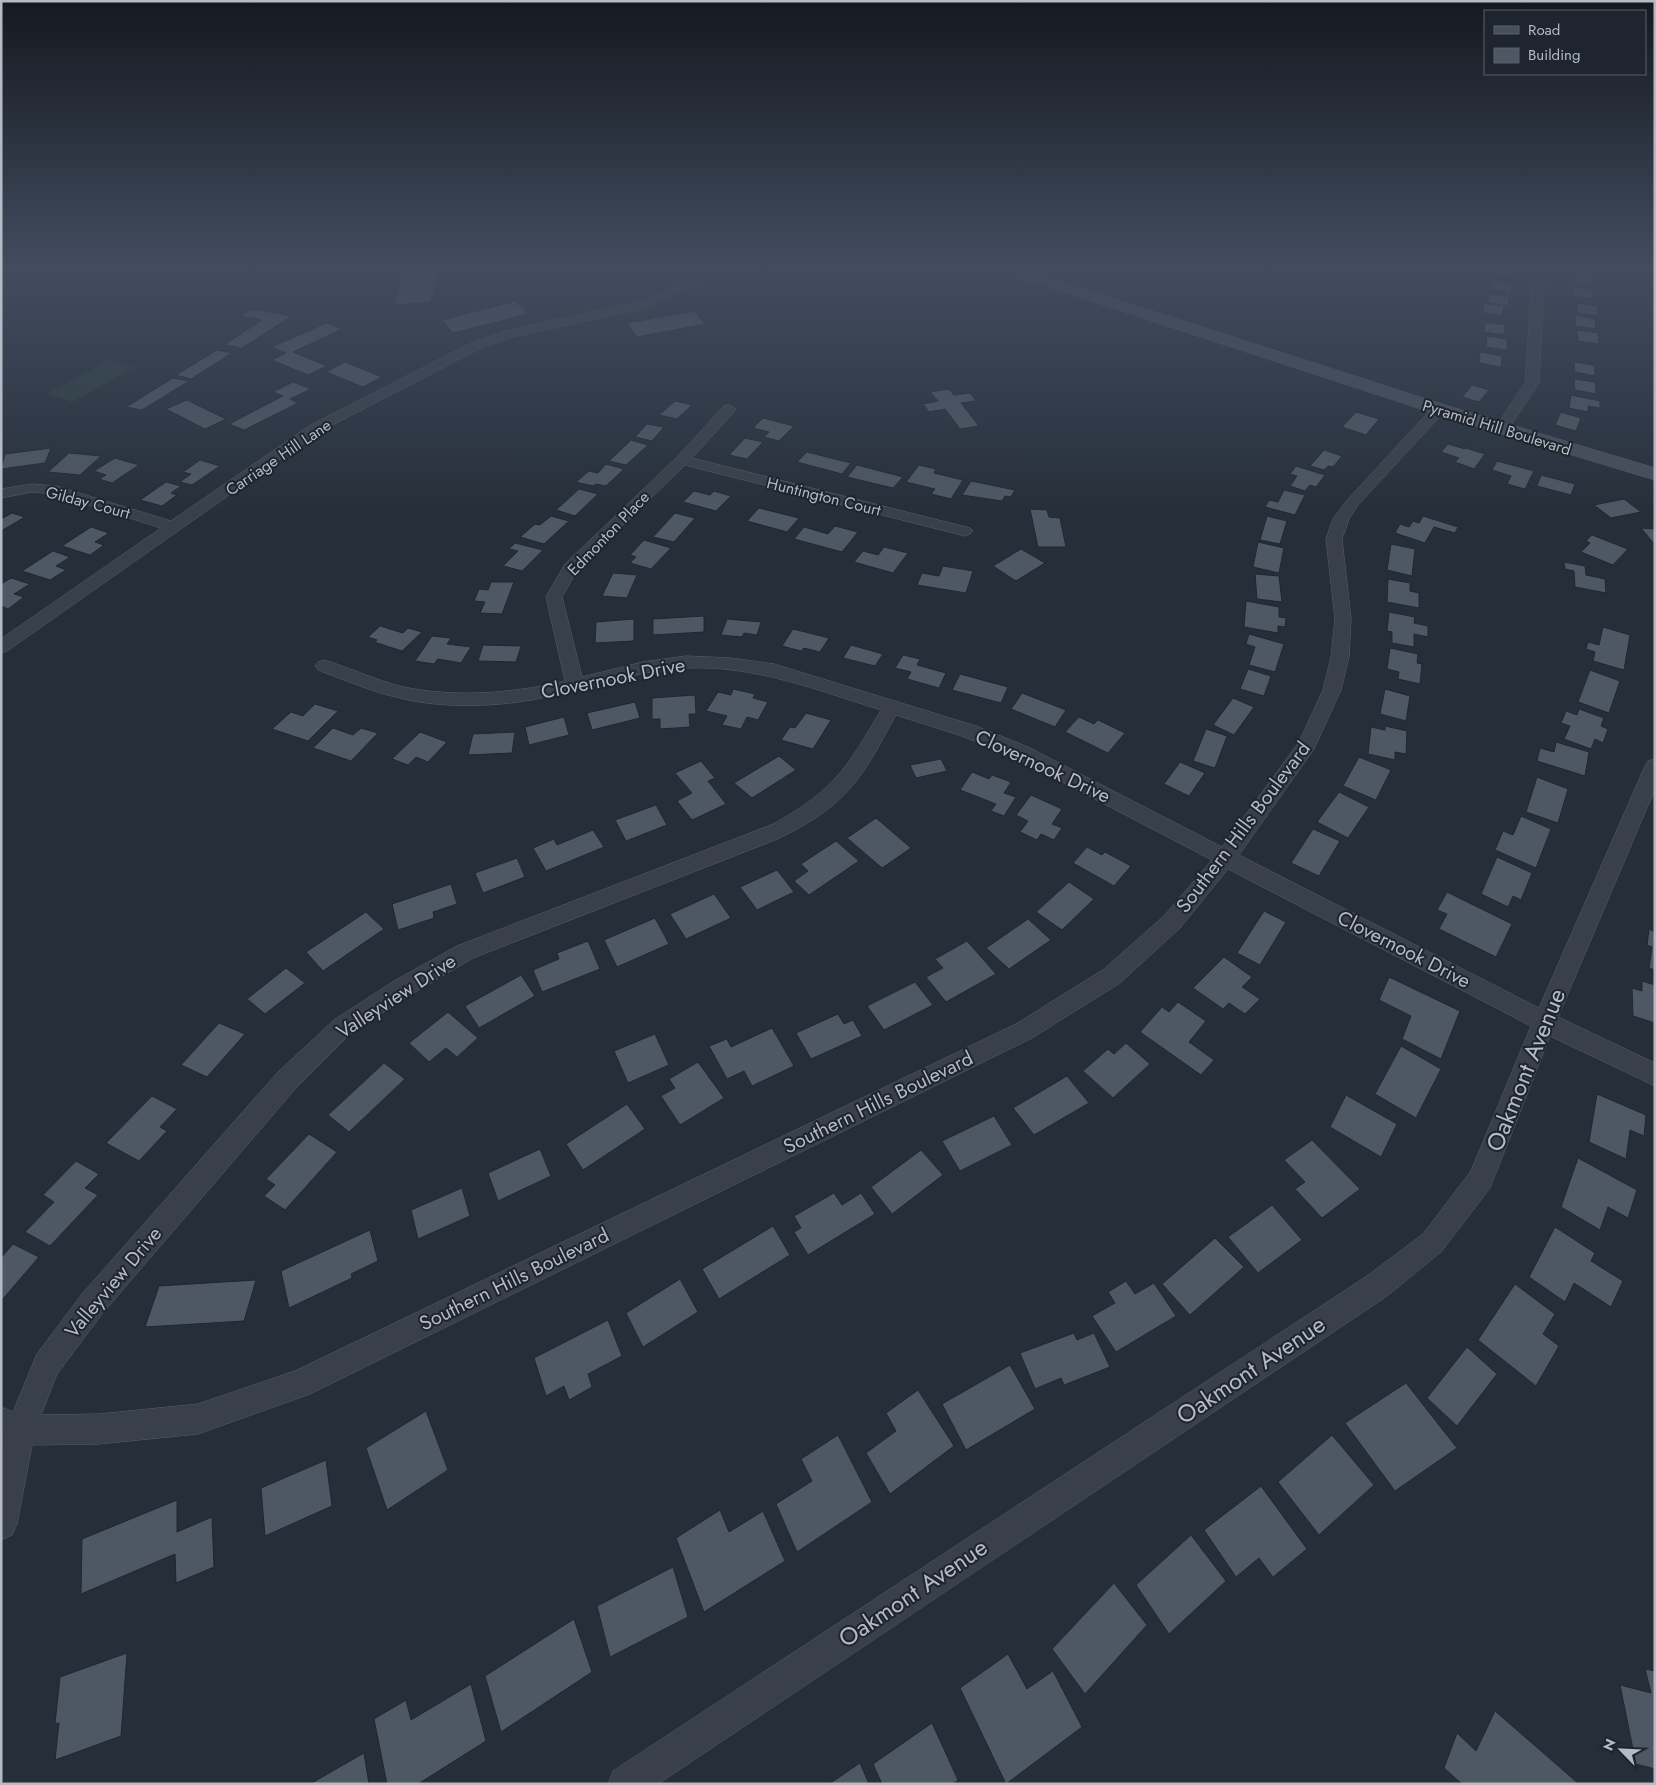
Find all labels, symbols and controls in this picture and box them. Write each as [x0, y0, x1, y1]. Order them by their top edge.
legend [1484, 10, 1646, 75]
text: Road [1528, 19, 1560, 41]
text: Building [1528, 44, 1580, 66]
street label: Pyramid Hill Boulevard [1420, 394, 1574, 461]
street label: Carriage Hill Lane [221, 414, 336, 501]
street label: Huntington Court [764, 471, 884, 522]
street label: Gilday Court [43, 480, 133, 525]
street label: Edmonton Place [562, 486, 655, 581]
street label: Clovernook Drive [539, 650, 688, 707]
street label: Clovernook Drive [970, 722, 1115, 810]
street label: Southern Hills Boulevard [1169, 736, 1318, 919]
street label: Clovernook Drive [1332, 903, 1475, 996]
street label: Valleyview Drive [331, 947, 462, 1046]
street label: Oakmont Avenue [1477, 983, 1574, 1157]
street label: Southern Hills Boulevard [778, 1044, 978, 1161]
street label: Valleyview Drive [58, 1220, 169, 1344]
street label: Southern Hills Boulevard [414, 1221, 614, 1338]
street label: Oakmont Avenue [1169, 1307, 1332, 1433]
street label: Oakmont Avenue [831, 1530, 994, 1656]
north arrow [1596, 1725, 1646, 1775]
text: N [1598, 1736, 1621, 1754]

